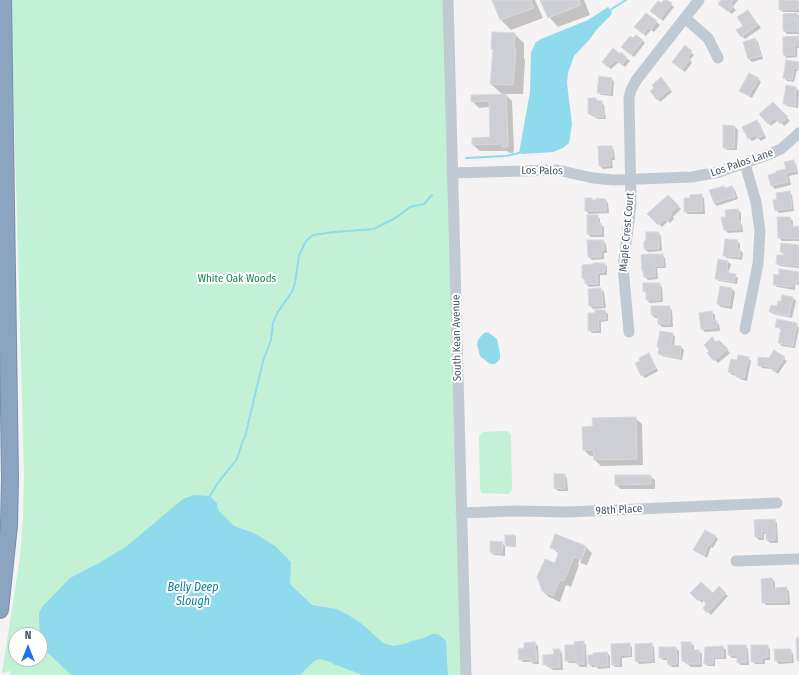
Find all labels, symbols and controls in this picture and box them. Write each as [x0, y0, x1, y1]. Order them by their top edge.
street label: Los Palos Lane [709, 146, 775, 180]
street label: Los Palos [521, 164, 563, 178]
street label: Maple Crest Court [617, 192, 637, 272]
park label: White Oak Woods [198, 272, 276, 286]
street label: South Kean Avenue [450, 294, 464, 382]
street label: 98th Place [595, 502, 643, 518]
water label: Belly Deep Slough [167, 581, 219, 609]
north arrow [8, 627, 48, 667]
text: N [25, 629, 31, 642]

